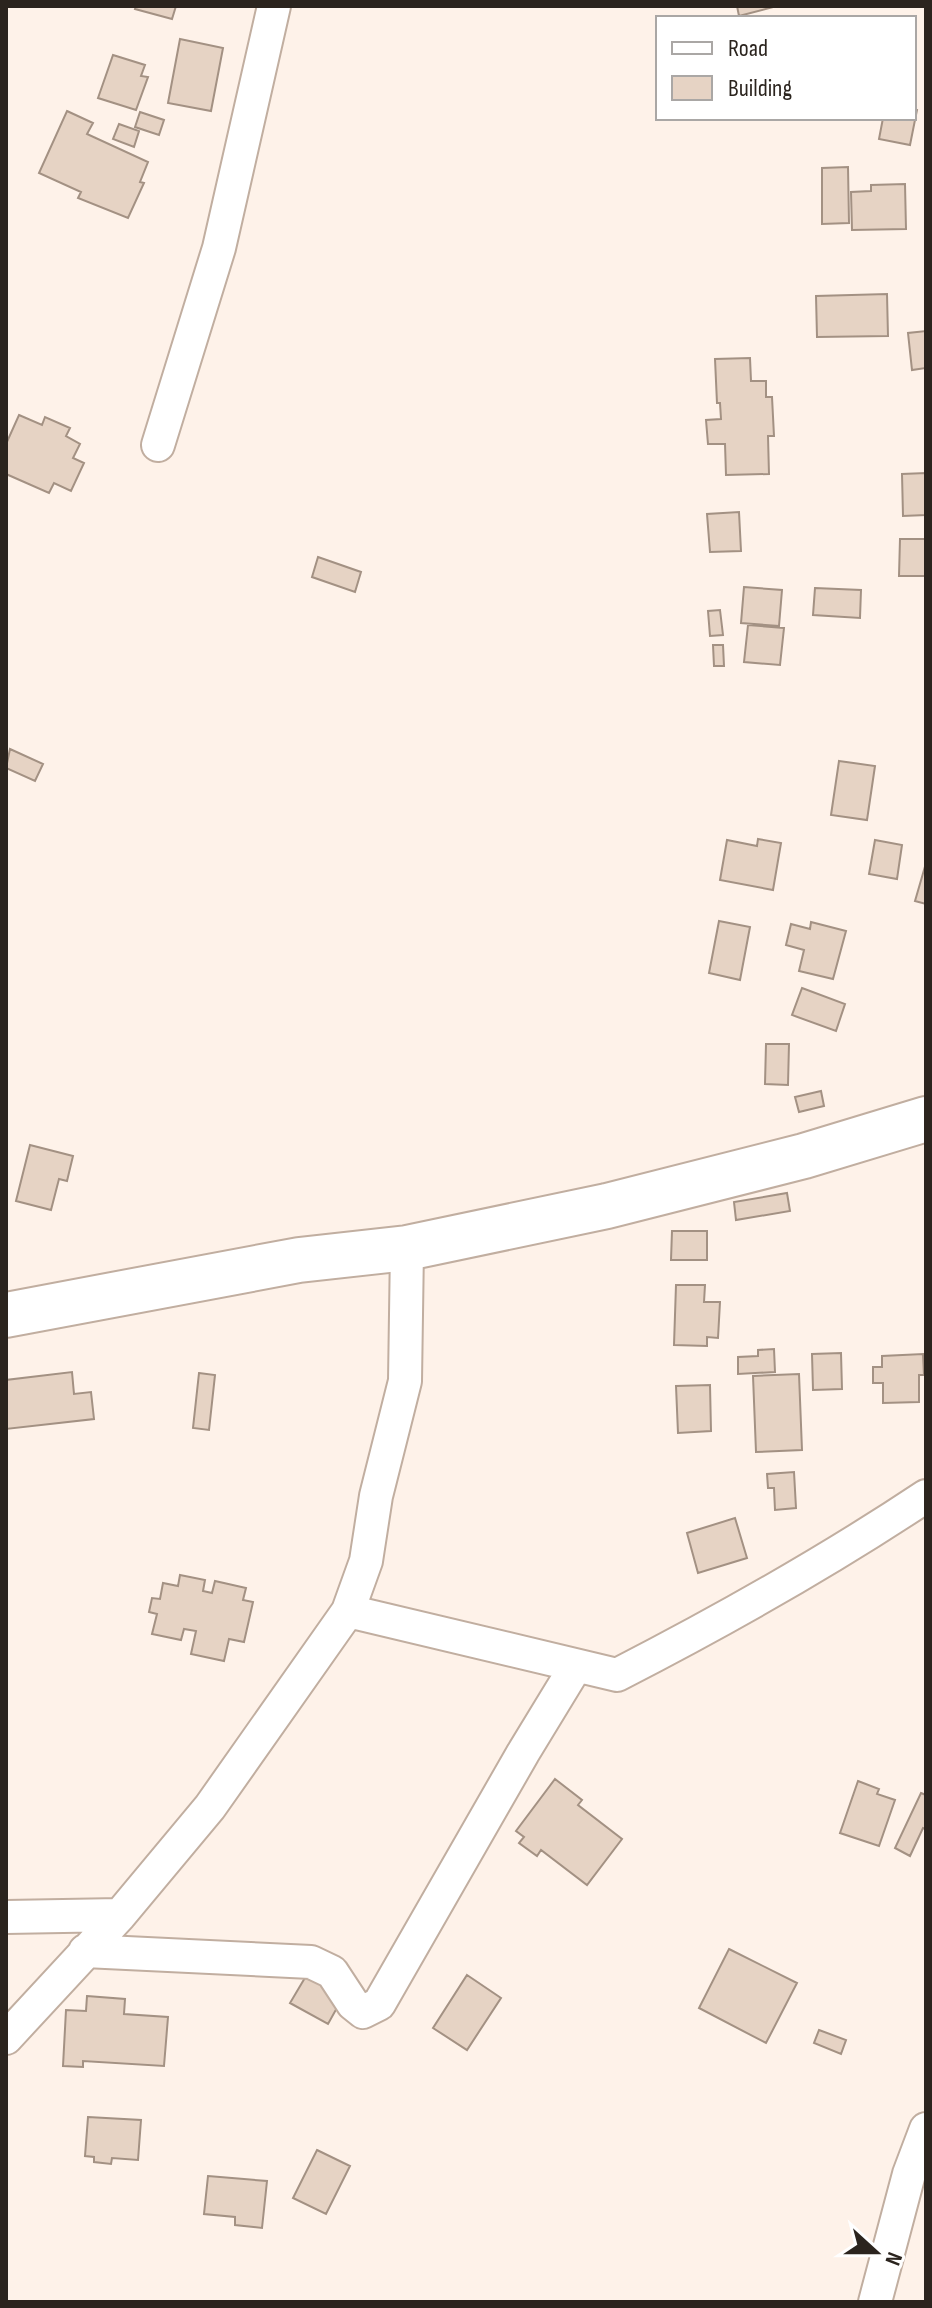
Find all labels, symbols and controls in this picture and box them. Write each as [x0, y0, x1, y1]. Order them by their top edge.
legend [656, 16, 916, 120]
text: Road [728, 34, 768, 63]
text: Building [728, 74, 792, 103]
north arrow [836, 2212, 916, 2292]
text: N [879, 2248, 908, 2269]

